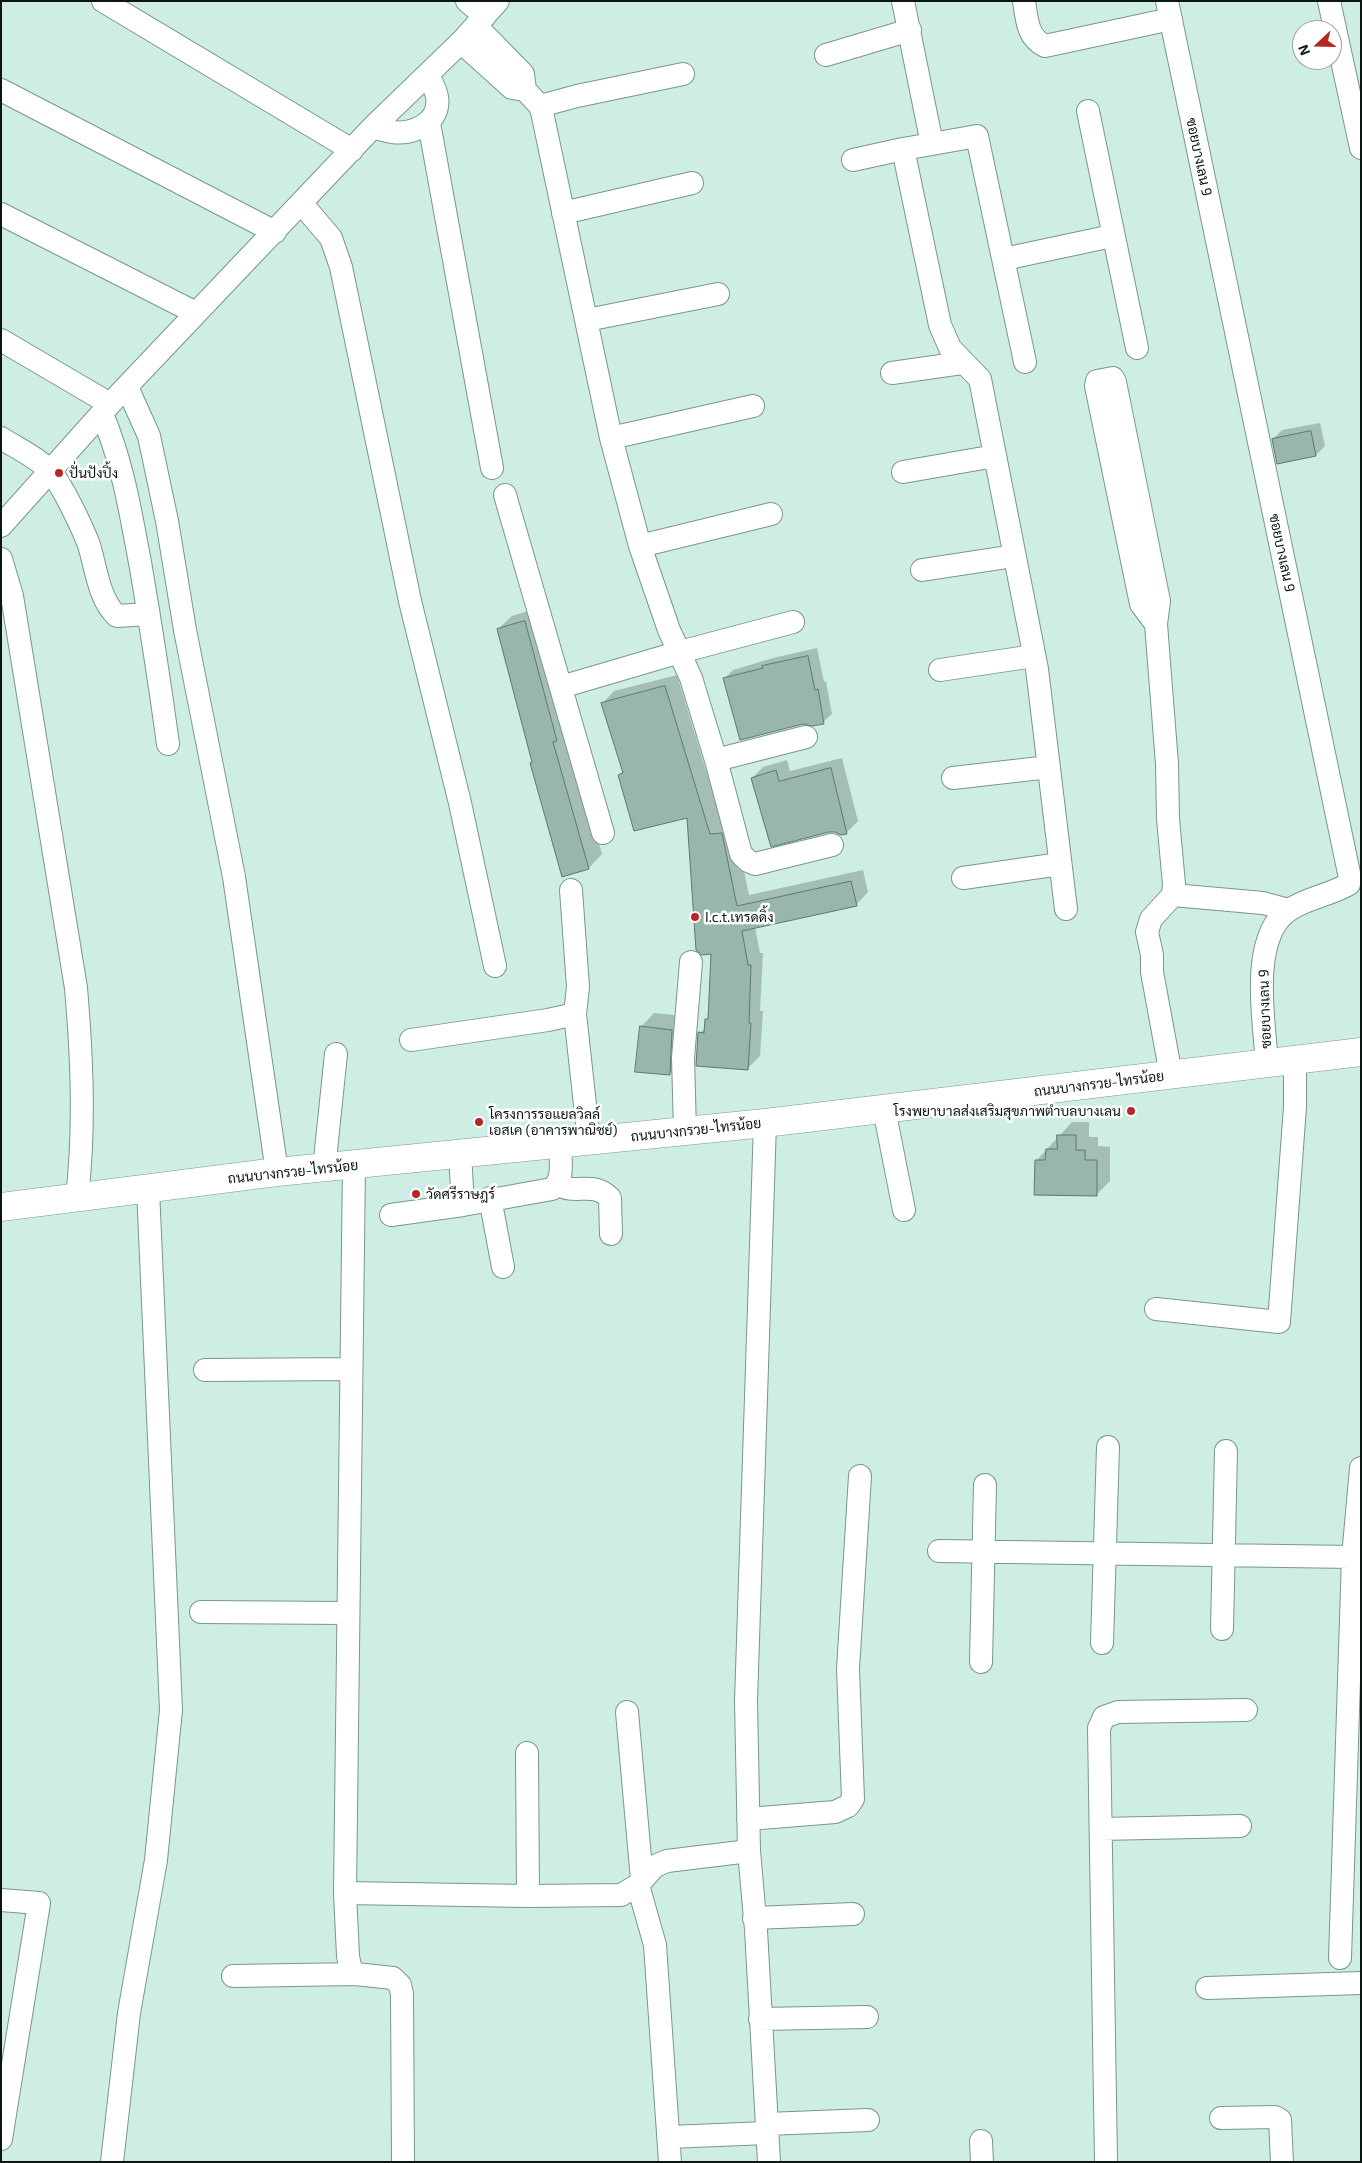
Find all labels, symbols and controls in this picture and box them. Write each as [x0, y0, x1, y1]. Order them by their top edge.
north arrow [1292, 20, 1342, 70]
text: N [1294, 42, 1313, 58]
street label: ซอยบางเลน 9 [1183, 116, 1215, 198]
place label: ปั่นปังปิ้ง [69, 465, 118, 481]
marker: ปั่นปังปิ้ง [53, 467, 65, 479]
street label: ซอยบางเลน 9 [1266, 512, 1298, 594]
place label: I.c.t.เทรดดิ้ง [705, 909, 774, 925]
marker: I.c.t.เทรดดิ้ง [689, 911, 701, 923]
street label: ซอยบางเลน 9 [1255, 969, 1275, 1049]
street label: ถนนบางกรวย-ไทรน้อย [1033, 1068, 1165, 1100]
place label: โรงพยาบาลส่งเสริมสุขภาพตำบลบางเลน [894, 1103, 1121, 1119]
marker: โรงพยาบาลส่งเสริมสุขภาพตำบลบางเลน [1125, 1105, 1137, 1117]
place label: โครงการรอแยลวิลล์ เอสเค (อาคารพาณิชย์) [489, 1106, 618, 1138]
street label: ถนนบางกรวย-ไทรน้อย [630, 1115, 762, 1145]
marker: โครงการรอแยลวิลล์ เอสเค (อาคารพาณิชย์) [473, 1116, 485, 1128]
street label: ถนนบางกรวย-ไทรน้อย [227, 1157, 359, 1187]
place label: วัดศรีราษฎร์ [426, 1186, 495, 1202]
marker: วัดศรีราษฎร์ [410, 1188, 422, 1200]

